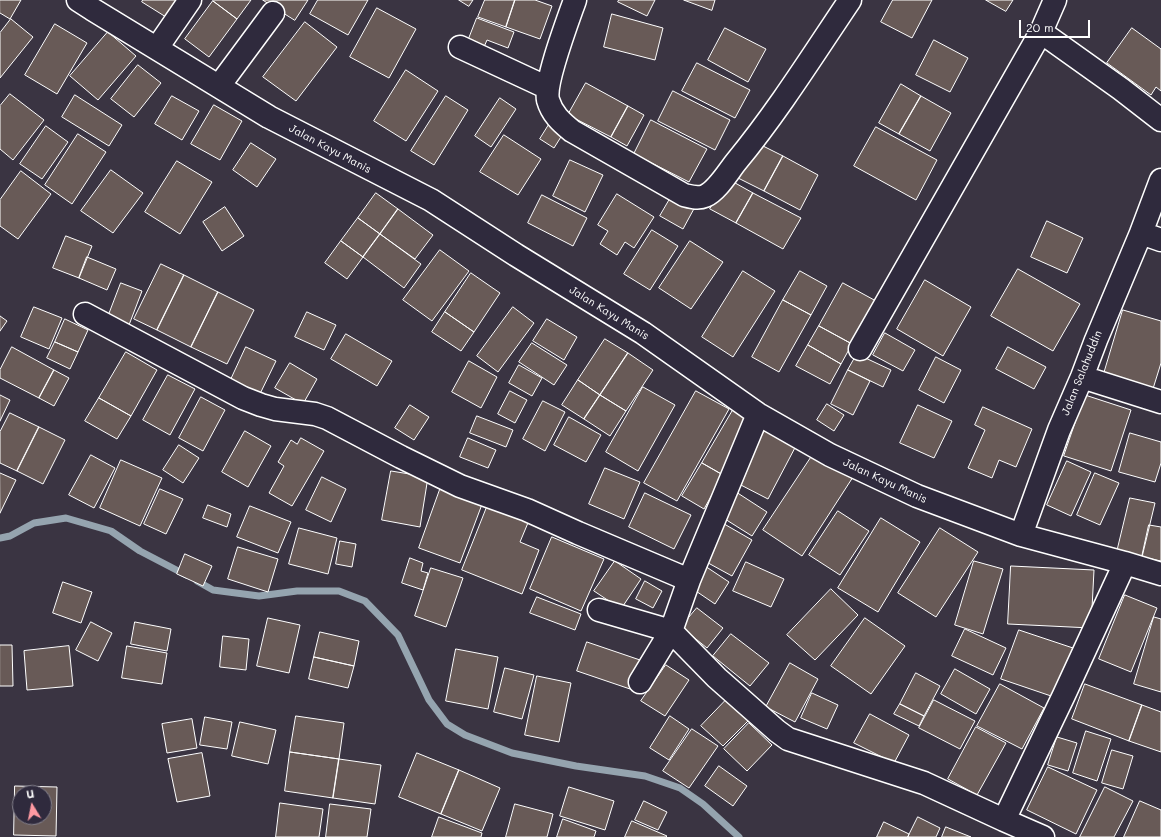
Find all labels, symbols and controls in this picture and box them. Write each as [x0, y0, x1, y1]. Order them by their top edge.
scale bar [1021, 12, 1092, 38]
text: 20 m [1026, 19, 1054, 35]
street label: Jalan Kayu Manis [287, 122, 373, 176]
street label: Jalan Kayu Manis [567, 283, 651, 343]
street label: Jalan Salahuddin [1059, 329, 1105, 417]
street label: Jalan Kayu Manis [841, 456, 929, 506]
north arrow [12, 785, 52, 825]
text: U [25, 786, 35, 802]

